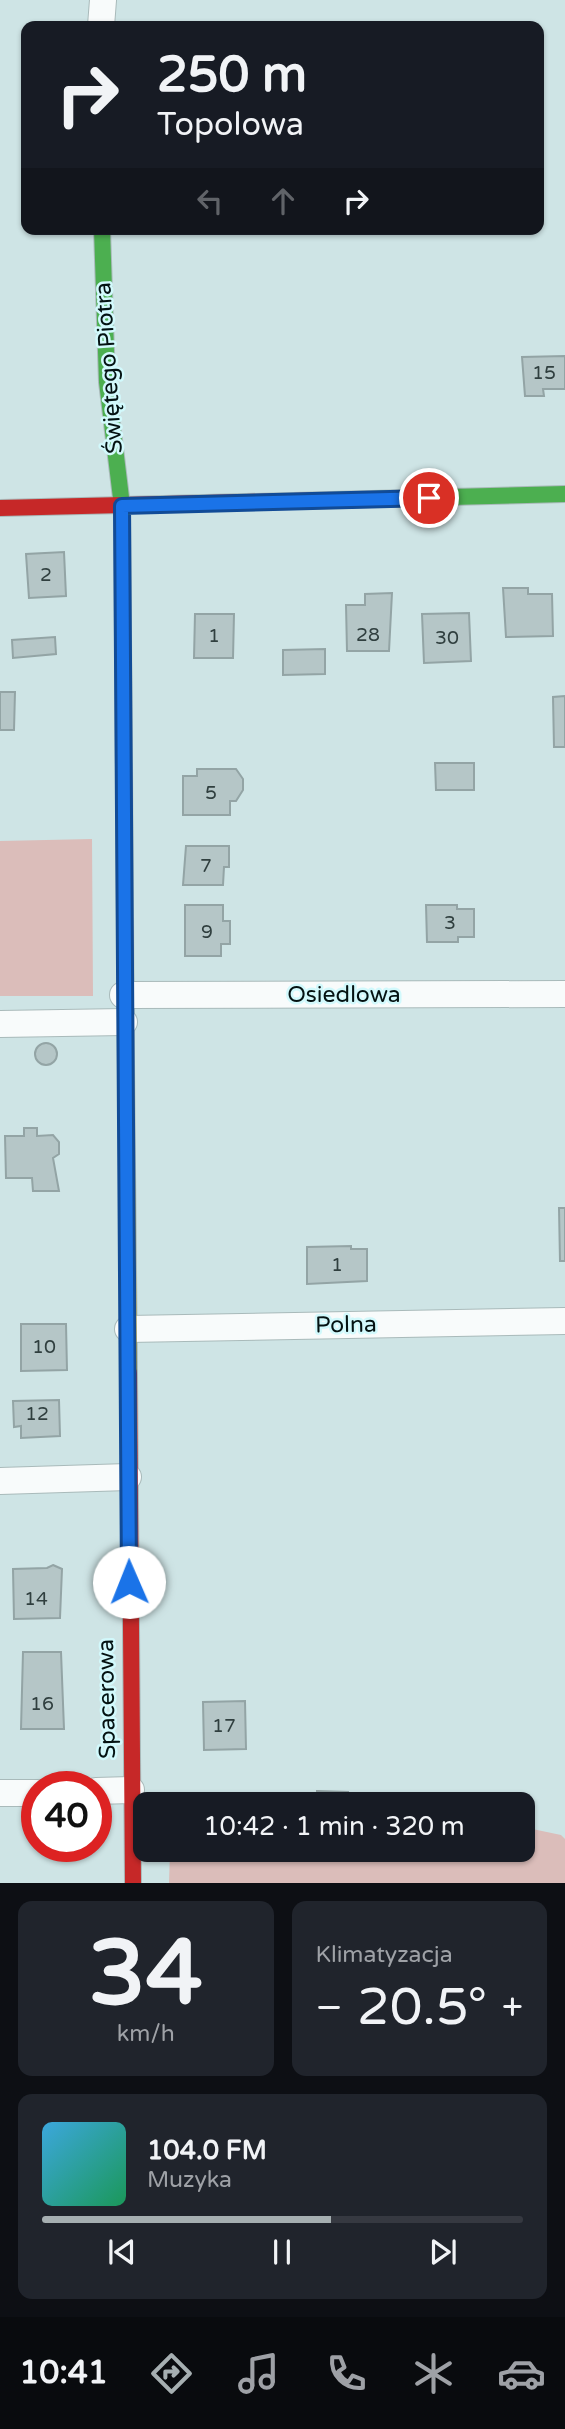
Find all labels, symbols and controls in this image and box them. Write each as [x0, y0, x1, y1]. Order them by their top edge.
text: 250 m [157, 46, 307, 105]
icon: right [42, 49, 133, 140]
text: Topolowa [157, 106, 304, 144]
icon: left [191, 182, 229, 220]
icon: ahead [264, 182, 302, 220]
icon: right [337, 182, 375, 220]
street label: Świętego Piotra [89, 281, 129, 455]
house number: 15 [532, 362, 556, 384]
pin [399, 468, 459, 528]
icon: arrive [410, 479, 448, 517]
house number: 2 [40, 564, 52, 586]
house number: 28 [356, 624, 380, 646]
house number: 1 [208, 625, 220, 647]
house number: 30 [435, 627, 459, 649]
house number: 5 [205, 782, 217, 804]
house number: 7 [200, 855, 212, 877]
house number: 3 [444, 912, 456, 934]
house number: 9 [201, 921, 213, 943]
street label: Osiedlowa [287, 981, 401, 1009]
house number: 1 [331, 1254, 343, 1276]
street label: Polna [315, 1310, 377, 1340]
house number: 10 [32, 1336, 56, 1358]
house number: 12 [25, 1403, 49, 1425]
position arrow [92, 1545, 166, 1619]
house number: 14 [24, 1588, 48, 1610]
street label: Spacerowa [92, 1639, 122, 1759]
house number: 16 [30, 1693, 54, 1715]
house number: 17 [212, 1715, 236, 1737]
speed limit sign: 40 [21, 1771, 112, 1862]
text: 10:42 · 1 min · 320 m [203, 1811, 465, 1842]
text: 34 [89, 1919, 203, 2029]
text: Klimatyzacja [316, 1941, 453, 1969]
text: 20.5° [357, 1976, 487, 2039]
text: − [316, 1985, 343, 2031]
text: + [502, 1985, 523, 2031]
text: km/h [117, 2020, 175, 2048]
text: 104.0 FM [147, 2135, 267, 2166]
text: Muzyka [147, 2166, 232, 2194]
icon: previous [103, 2233, 141, 2271]
icon: pause [263, 2233, 301, 2271]
icon: next [424, 2233, 462, 2271]
icon: directions [147, 2349, 196, 2398]
icon: music [234, 2349, 283, 2398]
icon: phone [322, 2349, 371, 2398]
icon: climate [409, 2349, 458, 2398]
icon: car [497, 2349, 546, 2398]
text: 10:41 [19, 2354, 108, 2392]

